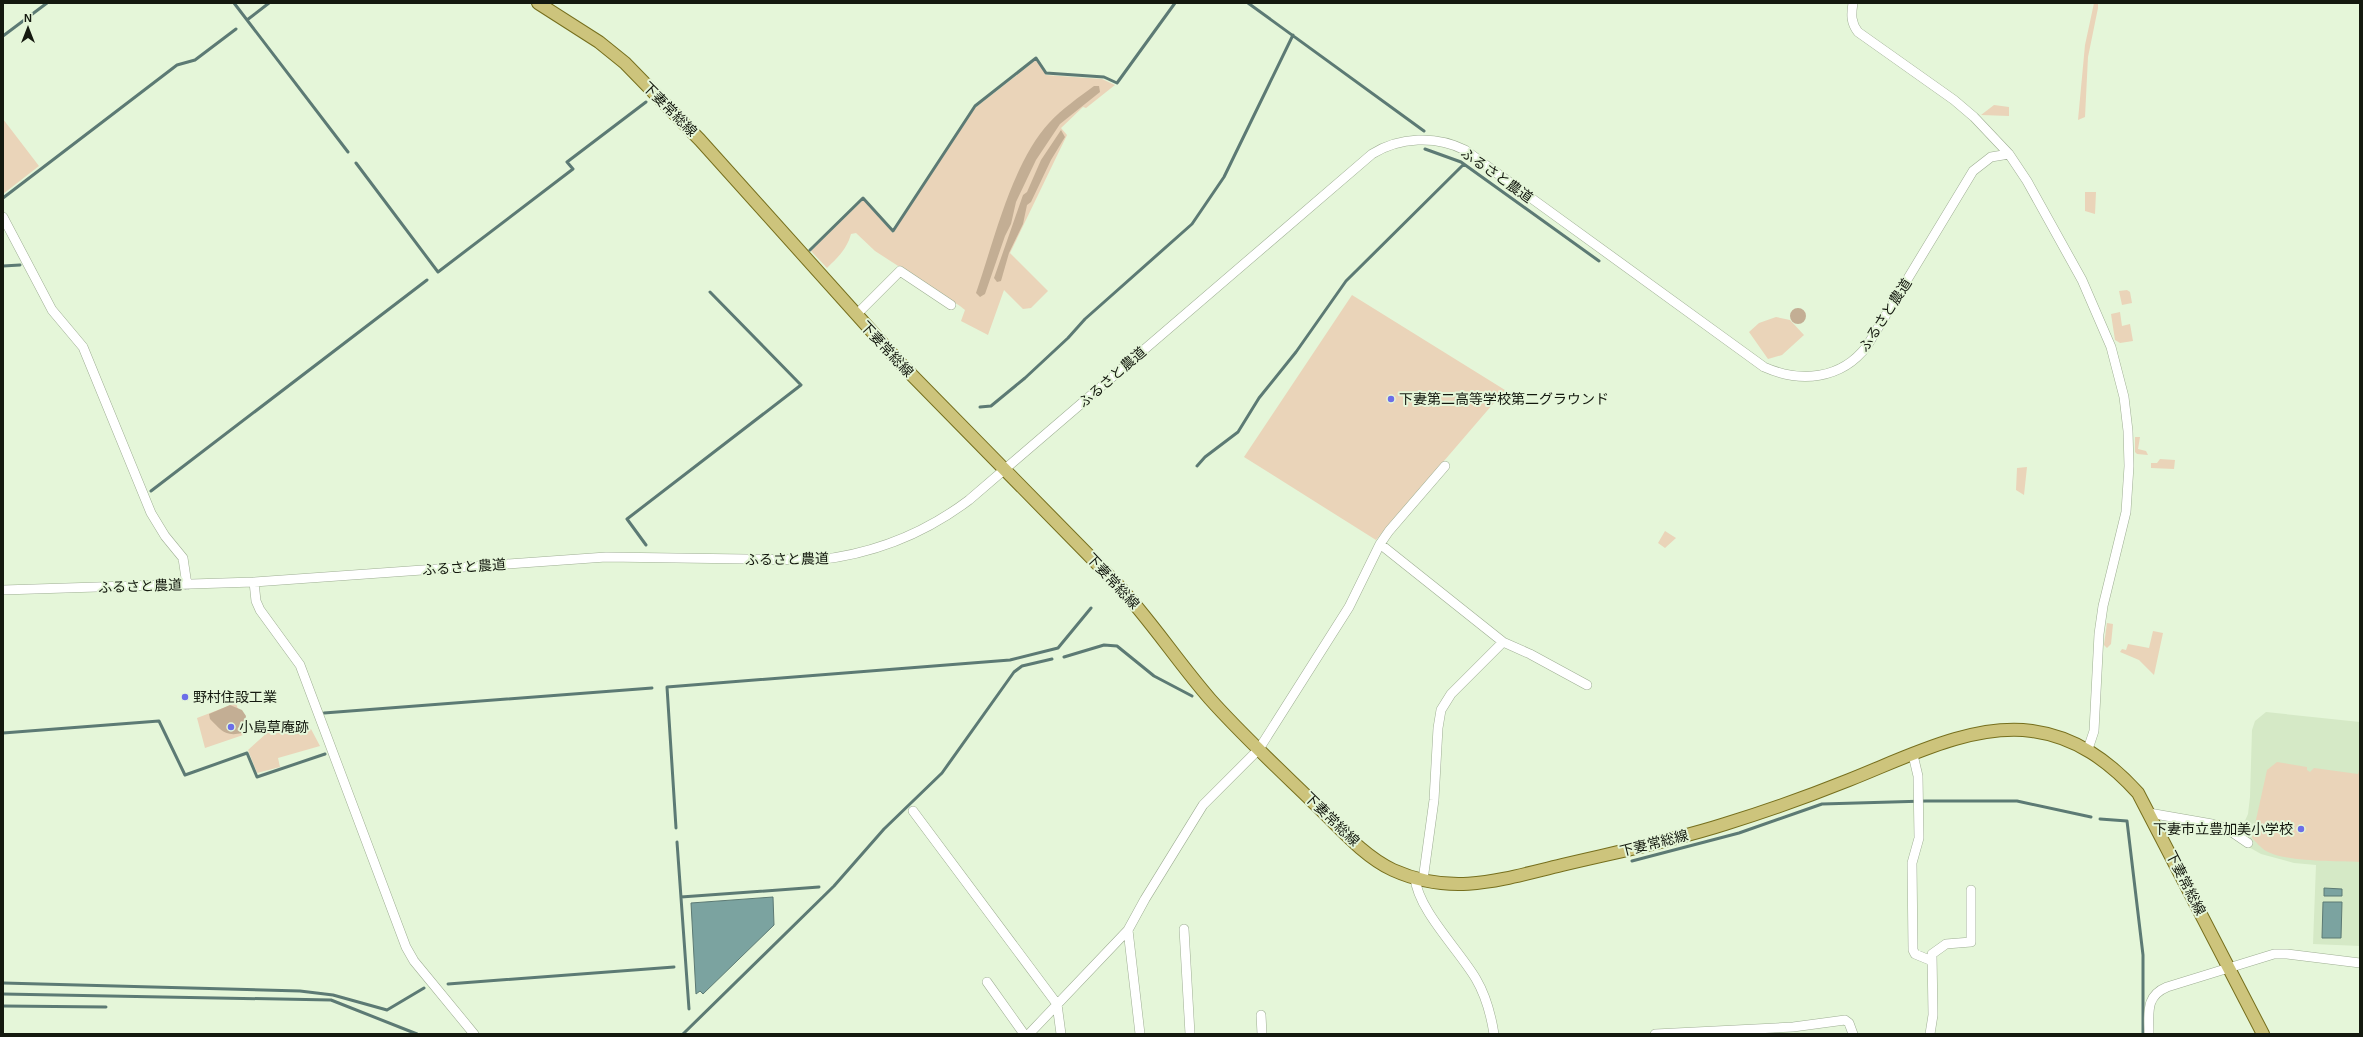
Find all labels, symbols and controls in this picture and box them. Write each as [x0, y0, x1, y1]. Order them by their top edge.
north arrow [8, 8, 48, 48]
text: N [24, 12, 32, 24]
street label: 下妻常総線 [640, 79, 700, 139]
street label: ふるさと農道 [1458, 144, 1536, 206]
street label: ふるさと農道 [1855, 275, 1915, 355]
street label: 下妻常総線 [857, 318, 917, 380]
street label: ふるさと農道 [1075, 343, 1149, 411]
place label: 下妻第二高等学校第二グラウンド [1399, 391, 1609, 407]
marker: 下妻第二高等学校第二グラウンド [1386, 394, 1396, 404]
street label: ふるさと農道 [745, 550, 829, 568]
street label: 下妻常総線 [1083, 550, 1143, 612]
street label: ふるさと農道 [422, 556, 506, 578]
street label: ふるさと農道 [98, 577, 182, 595]
place label: 野村住設工業 [193, 689, 277, 705]
marker: 野村住設工業 [180, 692, 190, 702]
place label: 小島草庵跡 [239, 719, 309, 735]
marker: 小島草庵跡 [226, 722, 236, 732]
street label: 下妻常総線 [1301, 789, 1363, 849]
place label: 下妻市立豊加美小学校 [2153, 821, 2293, 837]
marker: 下妻市立豊加美小学校 [2296, 824, 2306, 834]
street label: 下妻常総線 [1618, 827, 1690, 859]
street label: 下妻常総線 [2163, 848, 2209, 918]

